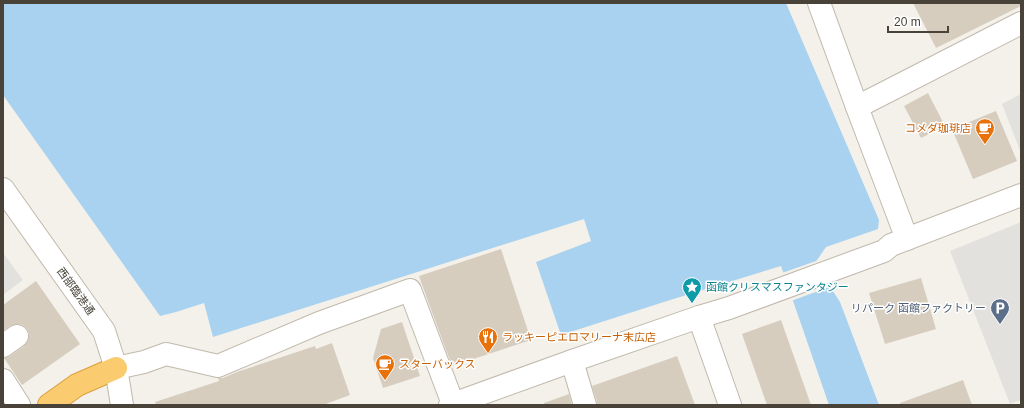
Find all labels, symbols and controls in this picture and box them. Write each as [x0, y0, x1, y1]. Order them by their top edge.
scale bar [888, 8, 948, 34]
text: 20 m [894, 15, 921, 29]
cafe icon: コメダ珈琲店 [974, 117, 996, 145]
place label: コメダ珈琲店 [905, 122, 971, 134]
street label: 西部臨港通 [55, 265, 97, 317]
place icon: 函館クリスマスファンタジー [681, 276, 703, 304]
place label: 函館クリスマスファンタジー [706, 281, 849, 293]
parking icon: リパーク 函館ファクトリー [989, 297, 1011, 325]
place label: リパーク 函館ファクトリー [851, 302, 986, 314]
restaurant icon: ラッキーピエロマリーナ末広店 [477, 326, 499, 354]
place label: ラッキーピエロマリーナ末広店 [502, 331, 656, 343]
cafe icon: スターバックス [374, 353, 396, 381]
place label: スターバックス [399, 358, 476, 370]

